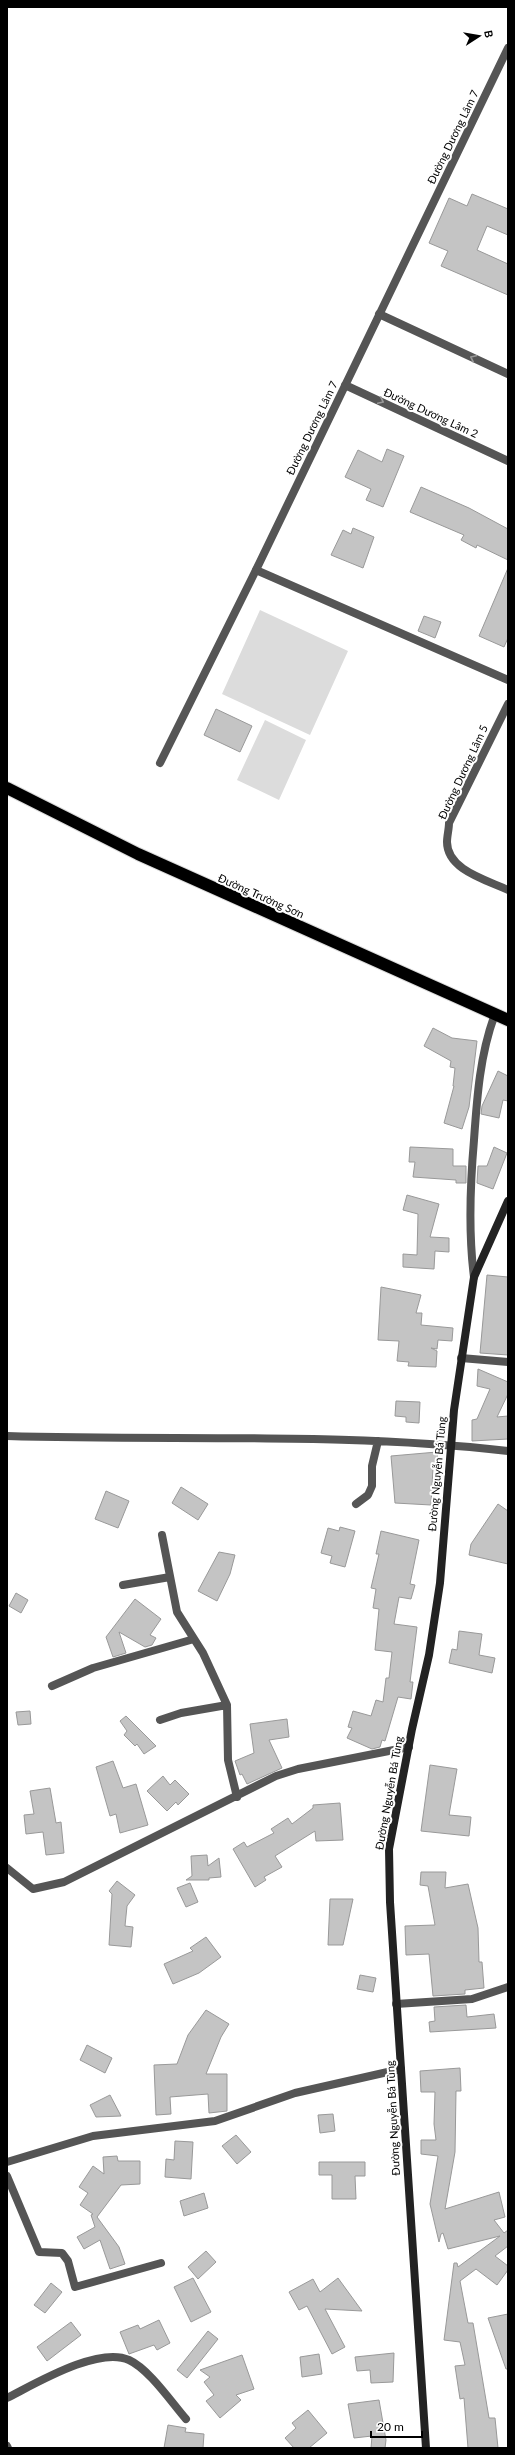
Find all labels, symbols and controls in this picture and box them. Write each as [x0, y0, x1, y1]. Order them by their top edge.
north arrow [459, 16, 499, 56]
text: B [482, 29, 496, 39]
street label: Đường Dương Lâm 7 [424, 88, 481, 186]
one-way arrow [469, 355, 477, 363]
street label: Đường Dương Lâm 7 [283, 379, 340, 477]
street label: Đường Dương Lâm 2 [382, 385, 480, 440]
one-way arrow [376, 396, 384, 404]
street label: Đường Dương Lâm 5 [435, 723, 490, 821]
street label: Đường Trường Sơn [216, 871, 306, 920]
street label: Đường Nguyễn Bá Tùng [425, 1416, 448, 1532]
street label: Đường Nguyễn Bá Tùng [372, 1735, 405, 1851]
street label: Đường Nguyễn Bá Tùng [383, 2060, 402, 2176]
scale bar [371, 2413, 422, 2439]
text: 20 m [377, 2419, 404, 2434]

